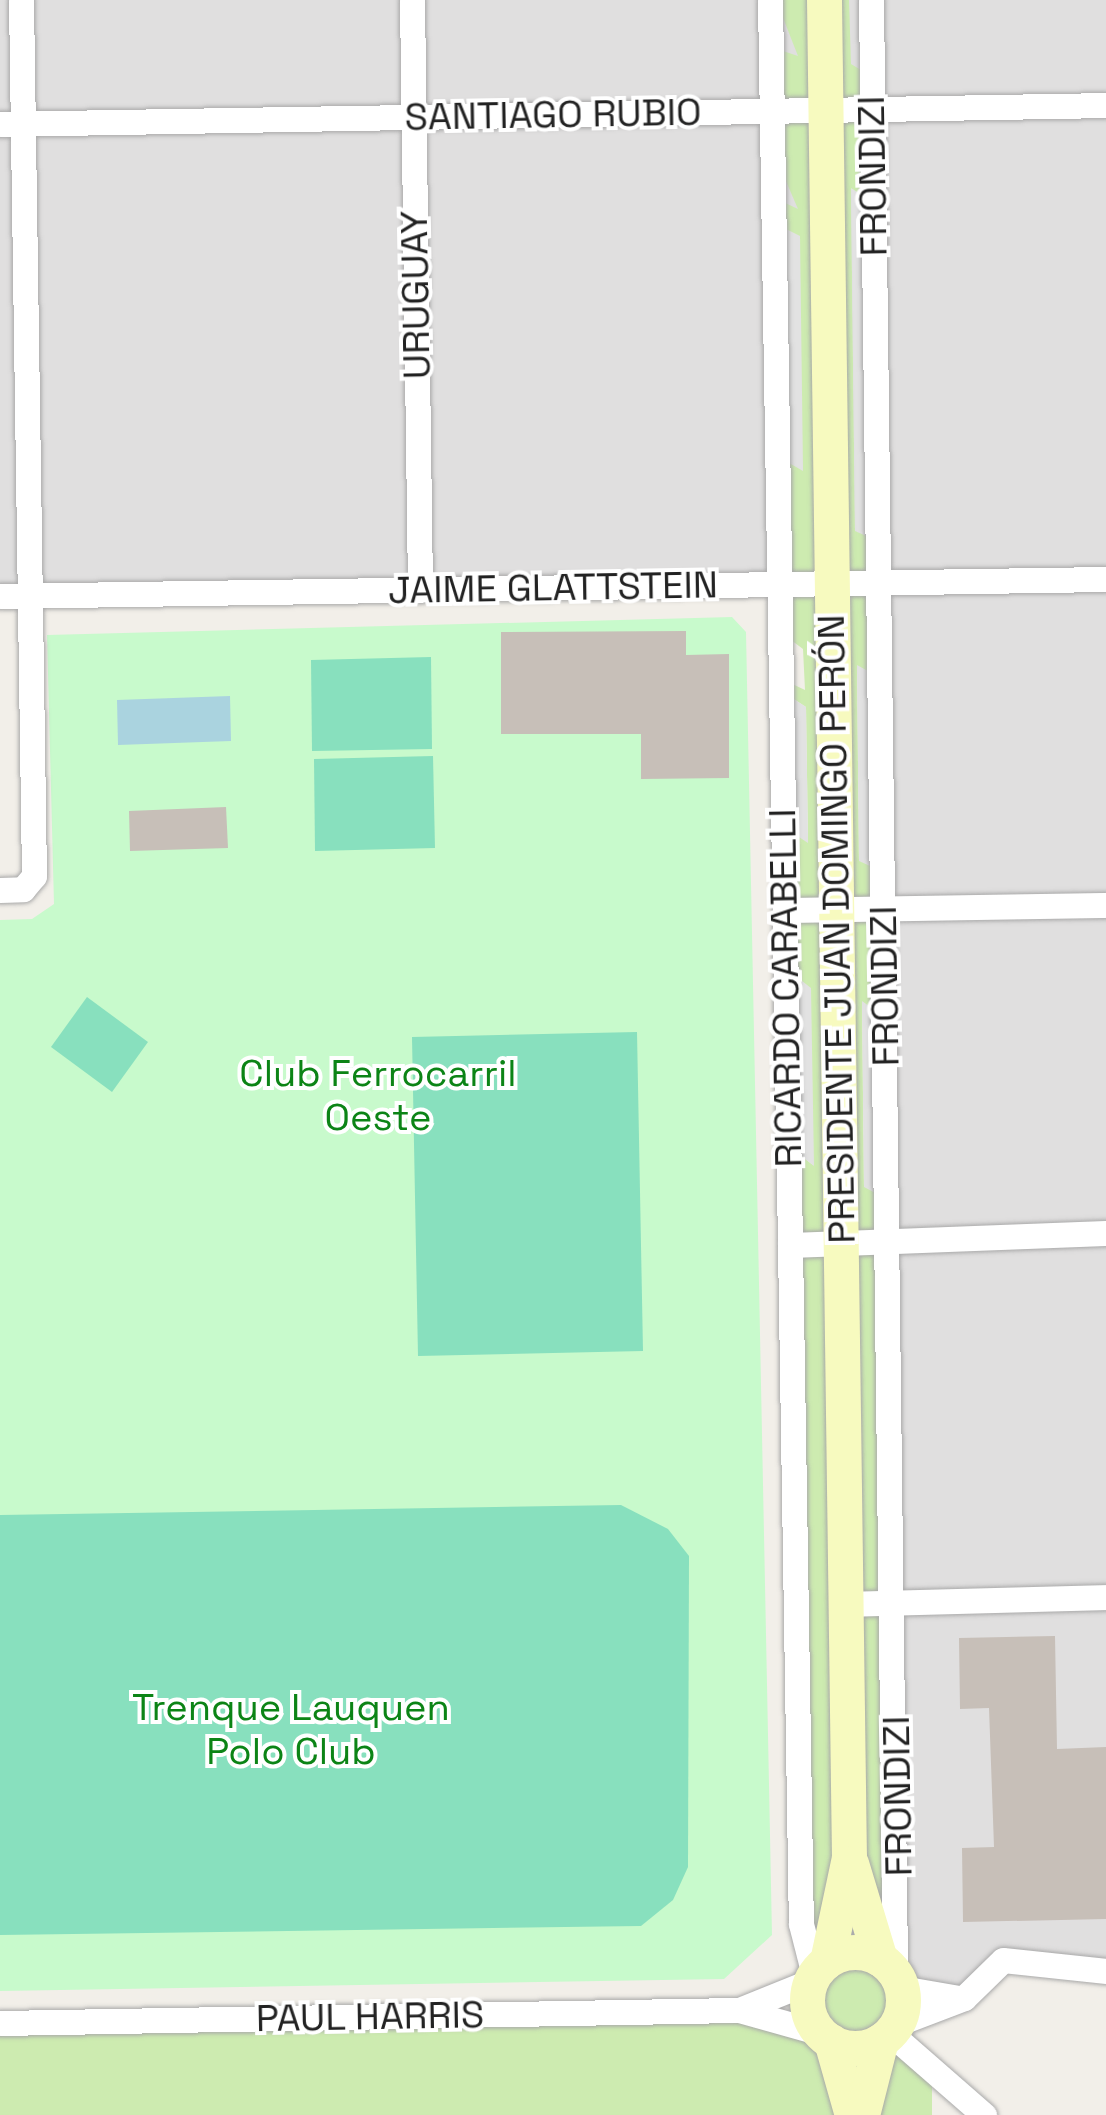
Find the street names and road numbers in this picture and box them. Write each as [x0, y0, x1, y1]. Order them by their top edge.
street label: SANTIAGO RUBIO [404, 90, 702, 140]
street label: FRONDIZI [849, 95, 897, 257]
street label: URUGUAY [392, 210, 440, 380]
street label: JAIME GLATTSTEIN [388, 562, 718, 614]
street label: PRESIDENTE JUAN DOMINGO PERÓN [809, 614, 865, 1244]
street label: RICARDO CARABELLI [760, 808, 812, 1168]
street label: FRONDIZI [861, 905, 909, 1067]
street label: FRONDIZI [874, 1715, 922, 1877]
street label: PAUL HARRIS [255, 1992, 485, 2042]

